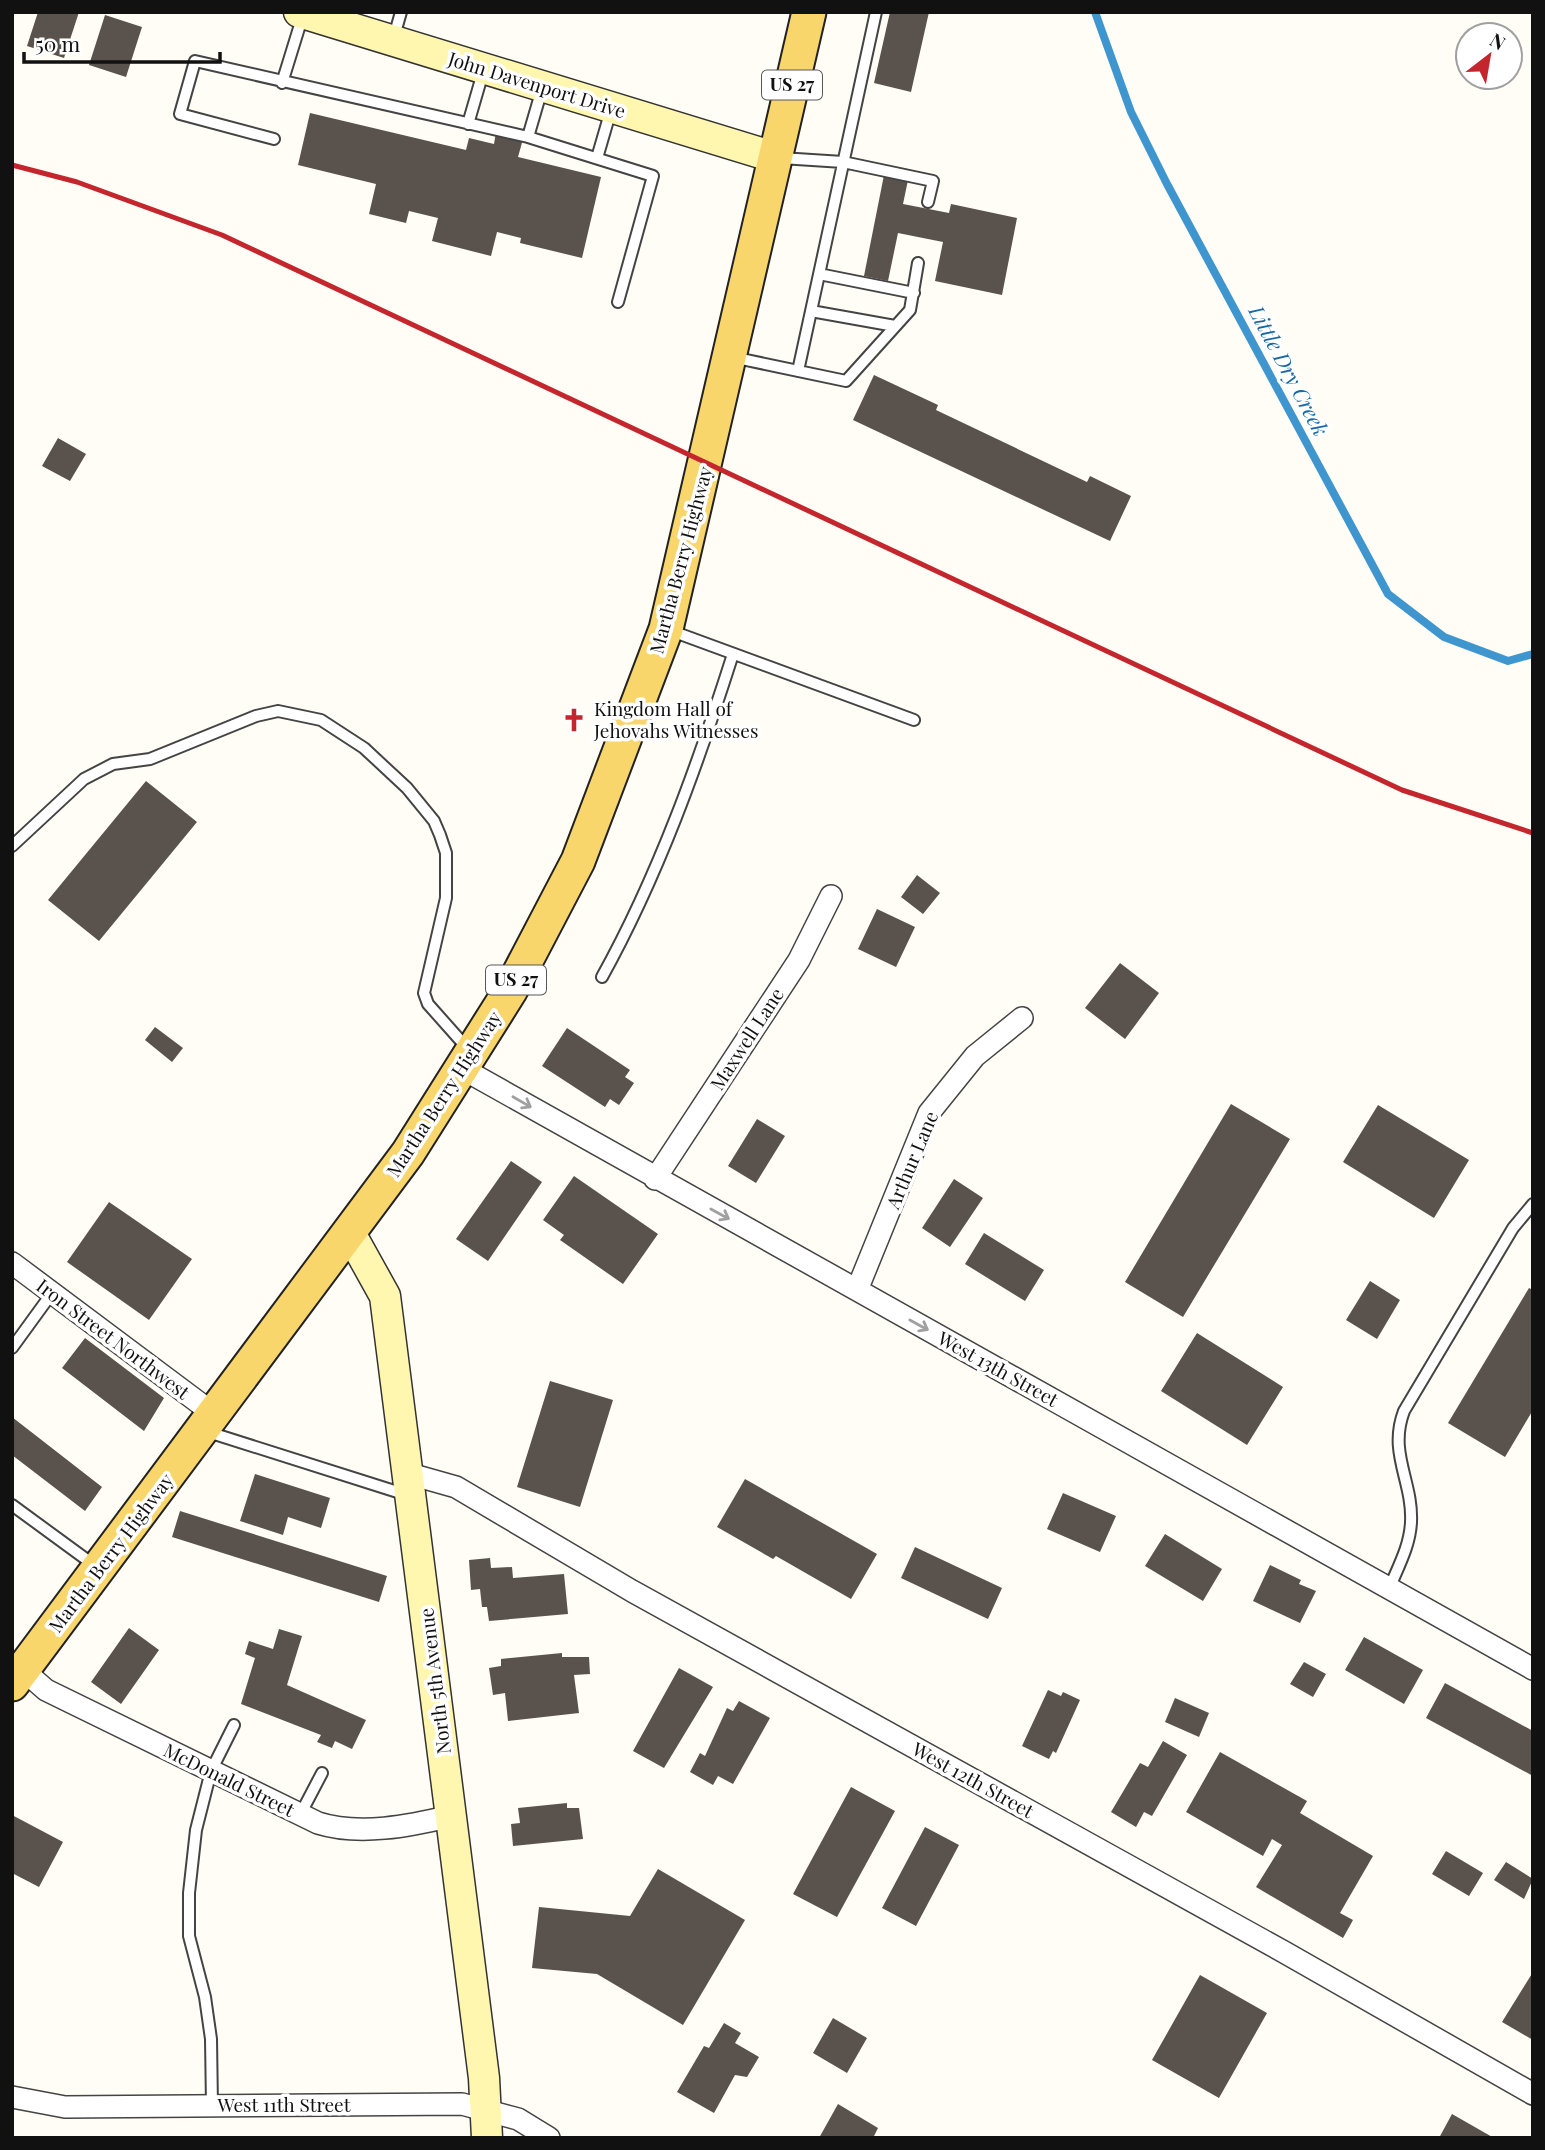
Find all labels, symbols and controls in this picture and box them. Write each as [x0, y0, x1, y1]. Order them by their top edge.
scale bar [24, 21, 220, 65]
north arrow [1454, 21, 1524, 91]
text: N [1486, 26, 1511, 55]
text: 50 m [35, 29, 81, 57]
street label: John Davenport Drive [445, 44, 629, 123]
road number: US 27 [762, 70, 822, 100]
water label: Little Dry Creek [1243, 299, 1336, 440]
street label: Martha Berry Highway [643, 463, 718, 656]
place label: Kingdom Hall of Jehovahs Witnesses [593, 695, 758, 743]
church icon: Kingdom Hall of Jehovahs Witnesses [560, 706, 588, 734]
road number: US 27 [486, 965, 546, 995]
street label: Maxwell Lane [703, 982, 789, 1095]
street label: Martha Berry Highway [380, 1005, 507, 1181]
one-way arrow [512, 1096, 532, 1110]
street label: Arthur Lane [878, 1107, 943, 1213]
one-way arrow [710, 1208, 730, 1222]
street label: Iron Street Northwest [32, 1272, 196, 1405]
one-way arrow [909, 1318, 929, 1332]
street label: West 13th Street [933, 1324, 1064, 1412]
street label: Martha Berry Highway [42, 1467, 179, 1637]
street label: North 5th Avenue [412, 1607, 456, 1756]
street label: West 12th Street [907, 1735, 1039, 1823]
street label: McDonald Street [160, 1736, 299, 1822]
street label: West 11th Street [217, 2091, 351, 2117]

